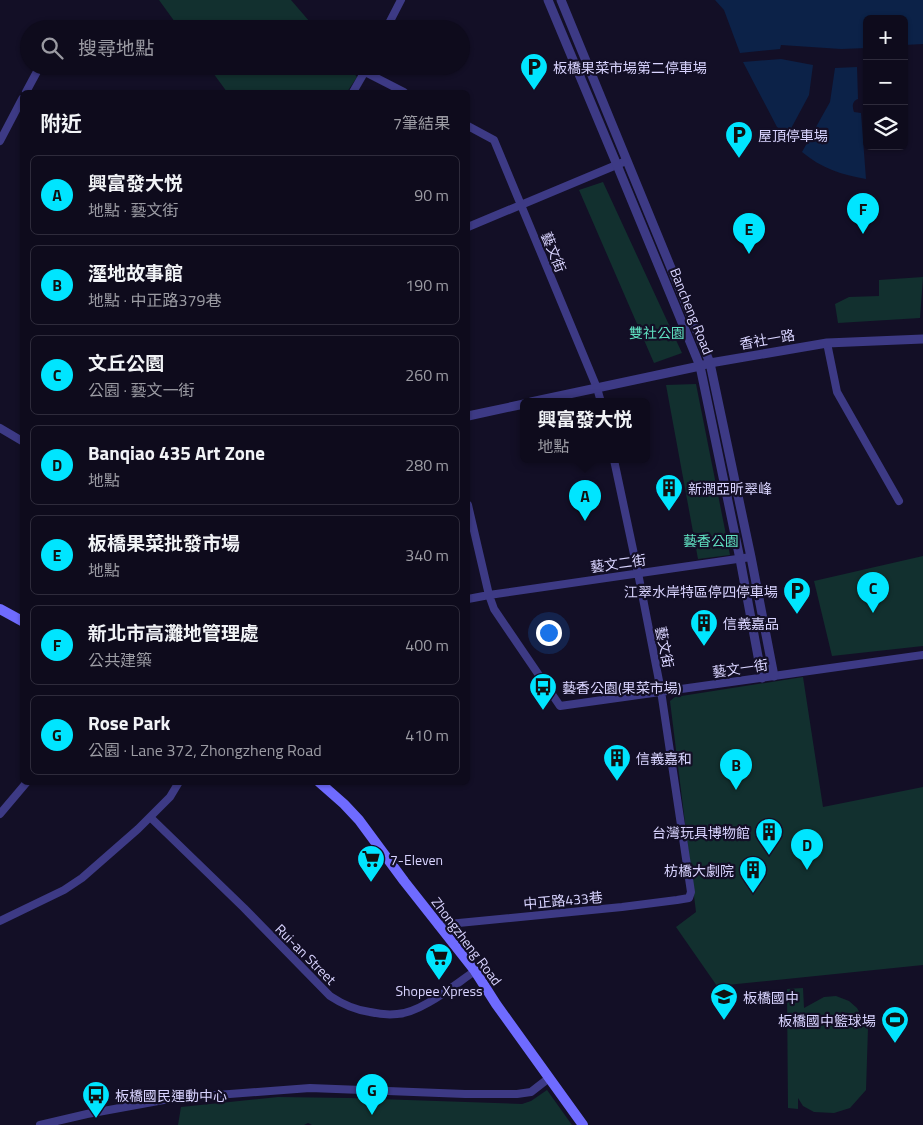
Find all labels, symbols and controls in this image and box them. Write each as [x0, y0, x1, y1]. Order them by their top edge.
map controls [863, 15, 908, 150]
button: + [863, 15, 908, 60]
search box [20, 20, 470, 75]
text: 搜尋地點 [78, 33, 154, 62]
icon: search [38, 34, 66, 62]
parking icon: 板橋果菜市場第二停車場 [519, 52, 549, 91]
place label: 板橋果菜市場第二停車場 [553, 57, 707, 78]
button: − [863, 60, 908, 105]
button: layers [863, 105, 908, 150]
text: 附近 [40, 107, 82, 139]
text: 7筆結果 [393, 111, 450, 135]
parking icon: 屋頂停車場 [724, 120, 754, 159]
place label: 屋頂停車場 [758, 125, 828, 146]
text: 興富發大悦 [88, 168, 183, 197]
text: A [52, 183, 62, 207]
text: 90 m [414, 183, 449, 207]
pin: F [847, 193, 879, 234]
text: 地點 · 藝文街 [88, 198, 179, 222]
pin: E [733, 213, 765, 254]
street label: 藝文街 [536, 229, 572, 275]
text: 溼地故事館 [88, 258, 183, 287]
street label: Bancheng Road [665, 264, 719, 358]
text: B [52, 273, 62, 297]
text: 190 m [405, 273, 449, 297]
text: 地點 · 中正路379巷 [88, 288, 221, 312]
park label: 雙社公園 [629, 322, 685, 343]
street label: 香社一路 [738, 324, 796, 354]
text: 文丘公園 [88, 348, 164, 377]
text: C [53, 363, 61, 387]
text: 260 m [405, 363, 449, 387]
text: 公園 · 藝文一街 [88, 378, 195, 402]
popup [520, 398, 650, 463]
text: 興富發大悦 [537, 404, 633, 433]
text: 地點 [537, 434, 570, 458]
text: Banqiao 435 Art Zone [88, 438, 265, 467]
text: D [52, 453, 62, 477]
text: 280 m [405, 453, 449, 477]
text: 地點 [88, 468, 120, 492]
building icon: 新潤亞昕翠峰 [654, 473, 684, 512]
place label: 新潤亞昕翠峰 [688, 478, 772, 499]
pin: A [569, 480, 601, 521]
text: 板橋果菜批發市場 [88, 528, 240, 557]
park label: 藝香公園 [683, 530, 739, 551]
text: E [53, 543, 61, 567]
text: 340 m [405, 543, 449, 567]
street label: 藝文二街 [589, 549, 647, 577]
text: 地點 [88, 558, 120, 582]
pin: C [857, 572, 889, 613]
parking icon: 江翠水岸特區停四停車場 [782, 576, 812, 615]
place label: 江翠水岸特區停四停車場 [624, 581, 778, 602]
building icon: 信義嘉品 [689, 608, 719, 647]
place label: 信義嘉品 [723, 613, 779, 634]
text: 新北市高灘地管理處 [88, 618, 259, 647]
your location [536, 620, 562, 646]
street label: 藝文街 [651, 624, 679, 670]
text: F [53, 633, 61, 657]
text: 400 m [405, 633, 449, 657]
text: 公共建築 [88, 648, 152, 672]
street label: 藝文一街 [711, 654, 769, 682]
bus stop icon: 藝香公園(果菜市場) [528, 672, 558, 711]
place label: 藝香公園(果菜市場) [562, 677, 681, 698]
text: Rose Park [88, 708, 170, 737]
text: G [52, 723, 62, 747]
text: 410 m [405, 723, 449, 747]
text: 公園 · Lane 372, Zhongzheng Road [88, 738, 322, 762]
building icon: 信義嘉和 [602, 743, 632, 782]
place label: 信義嘉和 [636, 748, 692, 769]
pin: B [720, 749, 752, 790]
building icon: 台灣玩具博物館 [754, 817, 784, 856]
place label: 台灣玩具博物館 [652, 822, 750, 843]
pin: D [791, 829, 823, 870]
supermarket icon: 7-Eleven [356, 844, 386, 883]
place label: 7-Eleven [390, 849, 443, 870]
building icon: 枋橋大劇院 [738, 855, 768, 894]
place label: 枋橋大劇院 [664, 860, 734, 881]
street label: 中正路433巷 [522, 886, 604, 914]
street label: Zhongzheng Road [427, 892, 507, 990]
street label: Rui-an Street [271, 919, 341, 989]
supermarket icon: Shopee Xpress [424, 942, 454, 981]
place label: Shopee Xpress [395, 980, 483, 1001]
school or university icon: 板橋國中 [709, 982, 739, 1021]
place label: 板橋國中 [743, 987, 799, 1008]
sports icon: 板橋國中籃球場 [880, 1005, 910, 1044]
place label: 板橋國中籃球場 [778, 1010, 876, 1031]
pin: G [356, 1074, 388, 1115]
bus stop icon: 板橋國民運動中心 [81, 1080, 111, 1119]
place label: 板橋國民運動中心 [115, 1085, 227, 1106]

